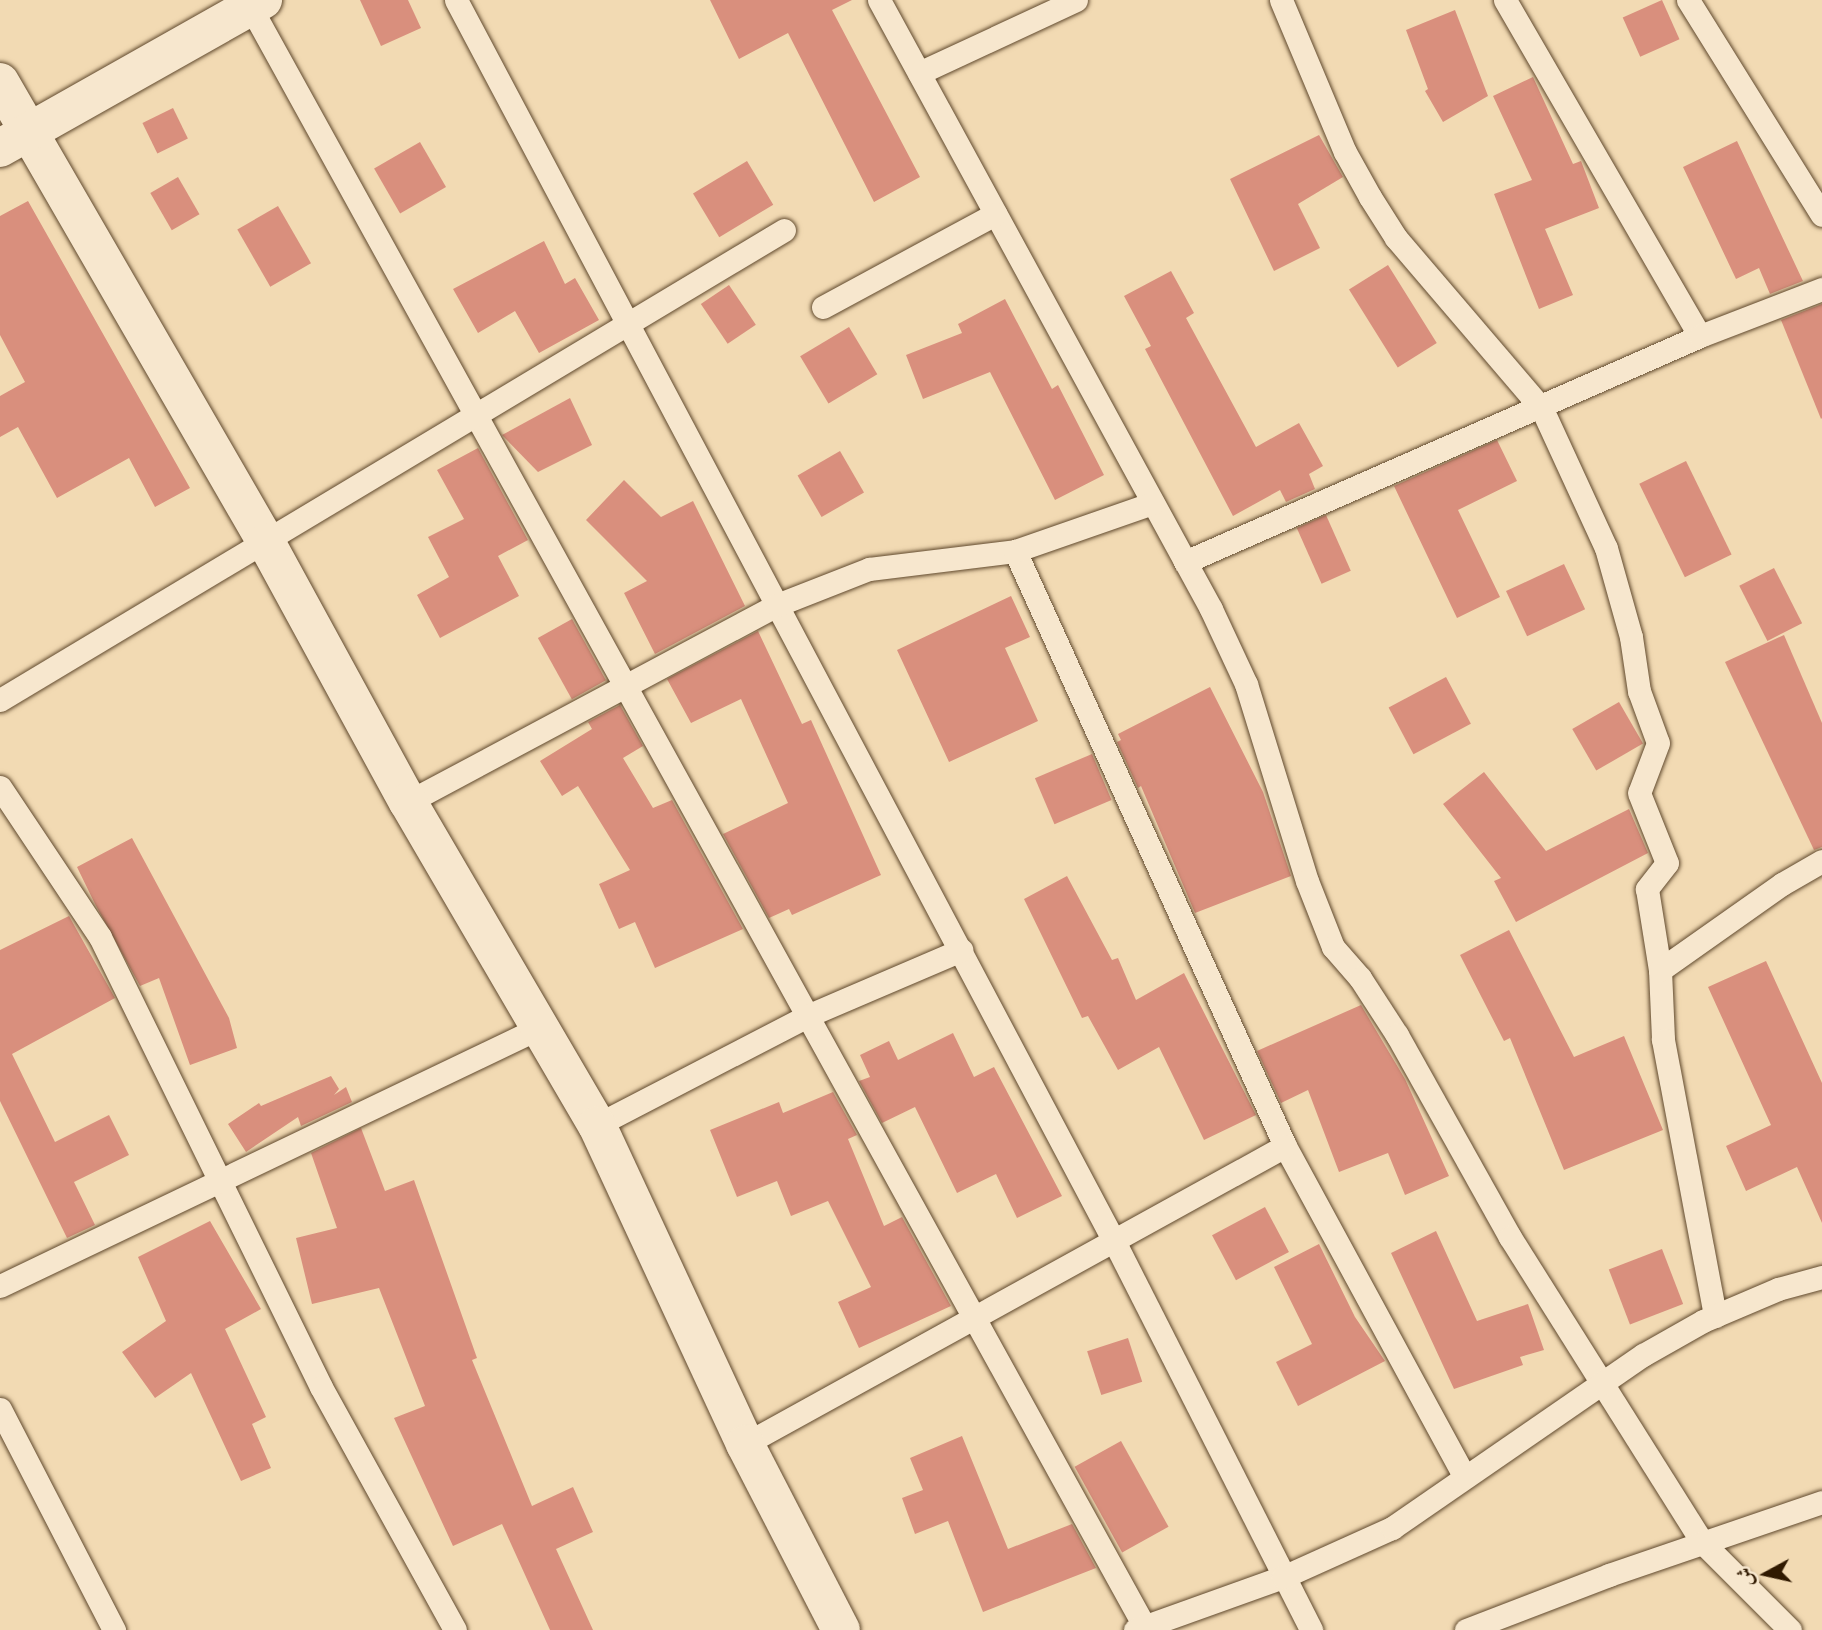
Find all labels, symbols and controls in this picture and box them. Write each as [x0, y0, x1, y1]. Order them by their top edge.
north arrow [1731, 1539, 1801, 1609]
text: ش [1732, 1566, 1758, 1588]

